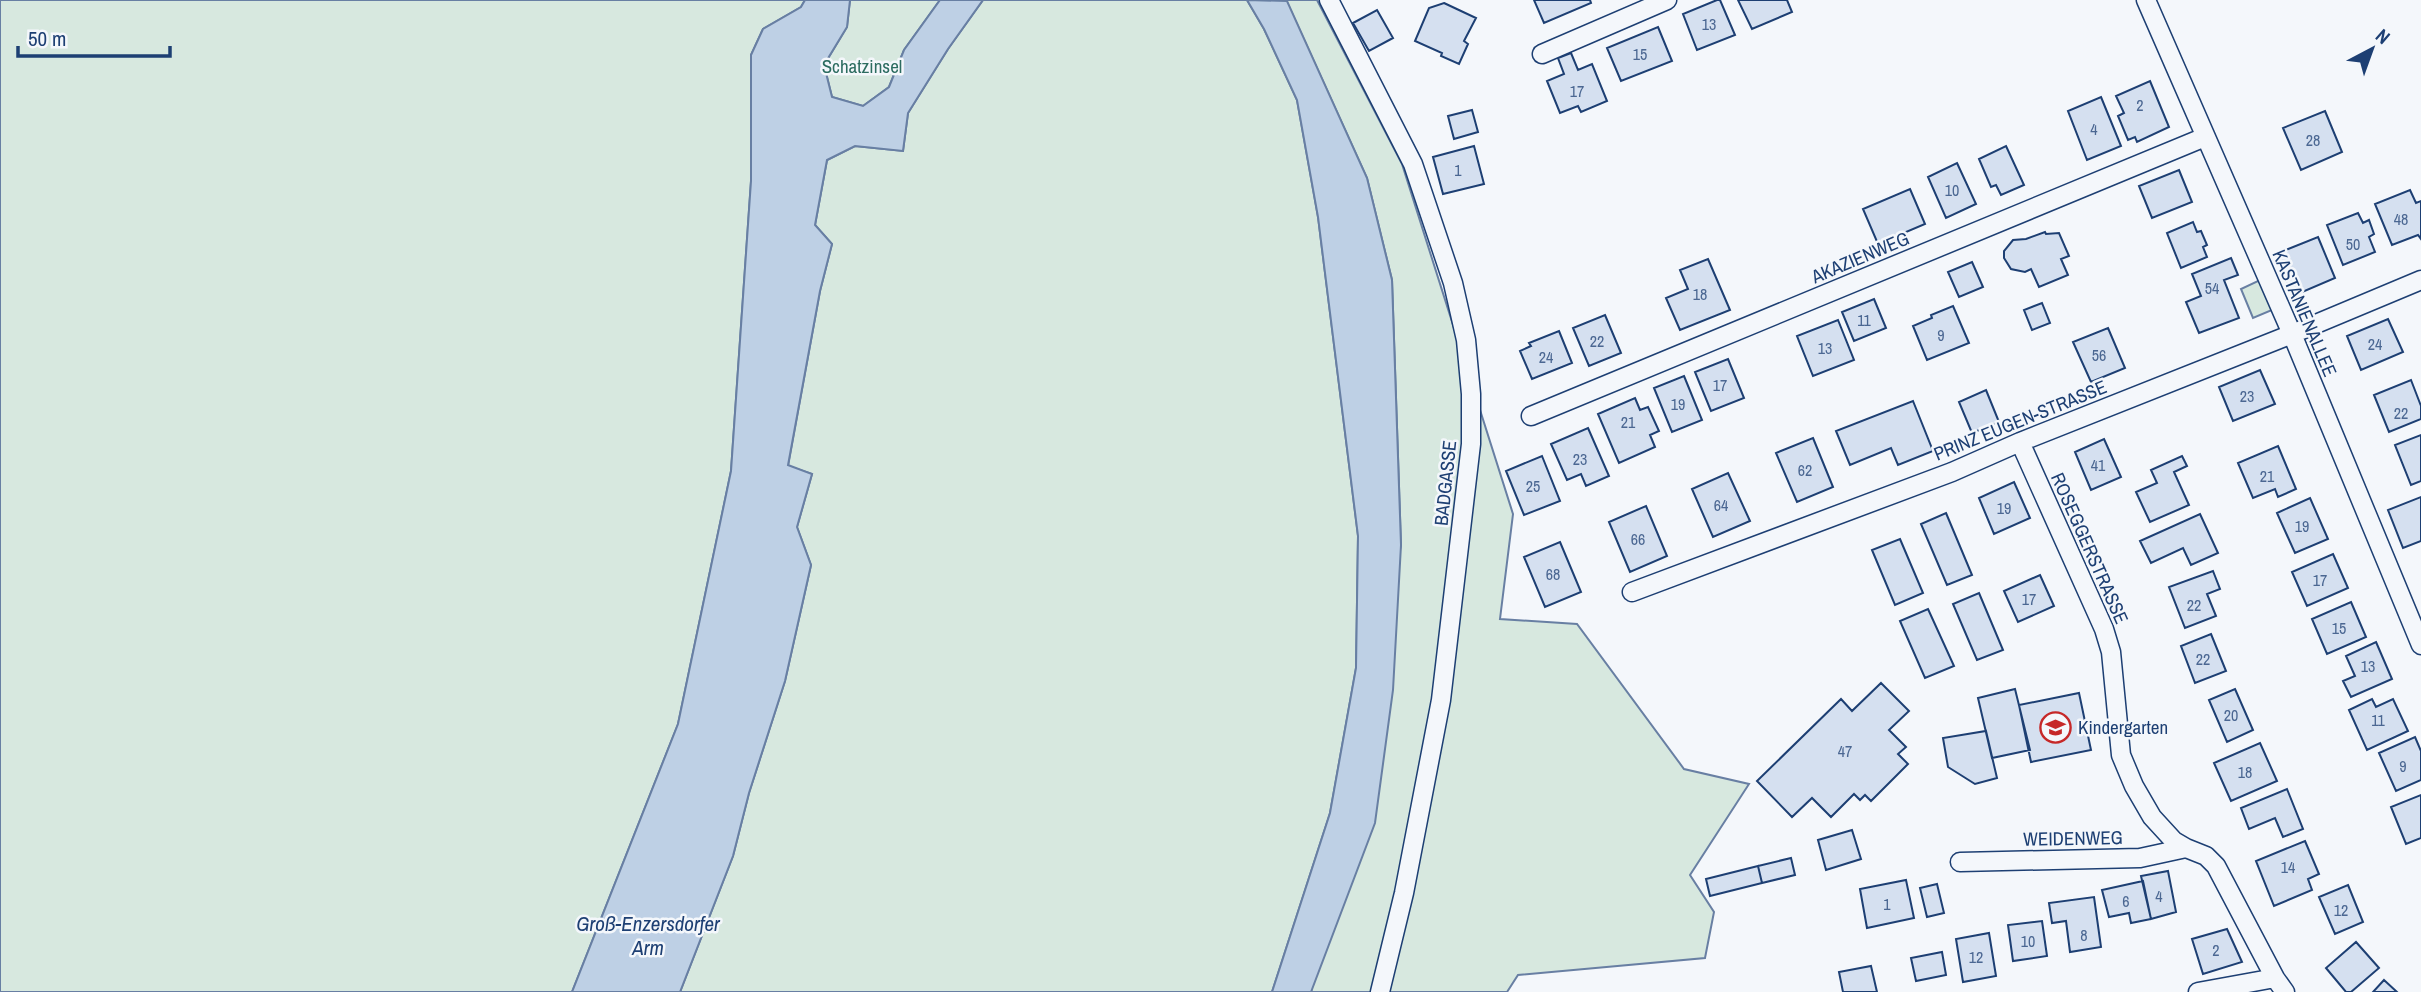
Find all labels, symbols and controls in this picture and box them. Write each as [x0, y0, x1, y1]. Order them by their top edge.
house number: 13 [1702, 13, 1716, 35]
scale bar [18, 14, 170, 58]
north arrow [2337, 14, 2407, 84]
text: N [2370, 23, 2396, 50]
text: 50 m [28, 24, 66, 53]
house number: 15 [1633, 43, 1647, 65]
park label: Schatzinsel [822, 53, 902, 79]
house number: 17 [1570, 80, 1584, 102]
house number: 2 [2136, 94, 2144, 116]
house number: 4 [2090, 118, 2098, 140]
house number: 28 [2306, 129, 2320, 151]
house number: 1 [1454, 159, 1462, 181]
house number: 10 [1945, 179, 1959, 201]
house number: 48 [2394, 208, 2408, 230]
street label: AKAZIENWEG [1806, 225, 1913, 290]
house number: 50 [2346, 233, 2360, 255]
street label: KASTANIENALLEE [2267, 245, 2343, 381]
house number: 54 [2205, 277, 2219, 299]
house number: 18 [1693, 283, 1707, 305]
house number: 11 [1857, 309, 1872, 331]
house number: 9 [1937, 324, 1945, 346]
house number: 22 [1590, 330, 1604, 352]
house number: 24 [2368, 333, 2382, 355]
house number: 13 [1818, 337, 1832, 359]
house number: 56 [2092, 344, 2106, 366]
house number: 24 [1539, 346, 1553, 368]
street label: PRINZ EUGEN-STRASSE [1930, 373, 2110, 467]
house number: 17 [1713, 374, 1727, 396]
house number: 23 [2240, 385, 2254, 407]
house number: 19 [1671, 393, 1685, 415]
house number: 22 [2394, 402, 2408, 424]
house number: 21 [1621, 411, 1636, 433]
street label: BADGASSE [1428, 439, 1462, 527]
house number: 23 [1573, 448, 1587, 470]
house number: 41 [2091, 454, 2106, 476]
house number: 62 [1798, 459, 1812, 481]
house number: 21 [2260, 465, 2275, 487]
street label: ROSEGGERSTRASSE [2045, 468, 2135, 628]
house number: 25 [1526, 475, 1540, 497]
house number: 64 [1714, 494, 1728, 516]
house number: 19 [1997, 497, 2011, 519]
house number: 19 [2295, 515, 2309, 537]
house number: 66 [1631, 528, 1645, 550]
house number: 68 [1546, 563, 1560, 585]
house number: 17 [2313, 569, 2327, 591]
house number: 17 [2022, 588, 2036, 610]
house number: 22 [2187, 594, 2201, 616]
house number: 15 [2332, 617, 2346, 639]
house number: 22 [2196, 648, 2210, 670]
house number: 13 [2361, 655, 2375, 677]
house number: 20 [2224, 704, 2238, 726]
house number: 11 [2371, 709, 2386, 731]
school or university icon: Kindergarten [2038, 710, 2072, 744]
place label: Kindergarten [2078, 714, 2168, 740]
house number: 47 [1838, 740, 1852, 762]
house number: 9 [2399, 755, 2407, 777]
house number: 18 [2238, 761, 2252, 783]
street label: WEIDENWEG [2023, 824, 2123, 852]
house number: 14 [2281, 856, 2295, 878]
house number: 4 [2155, 885, 2163, 907]
house number: 6 [2122, 890, 2130, 912]
house number: 1 [1883, 893, 1891, 915]
house number: 12 [2334, 899, 2348, 921]
water label: Groß-Enzersdorfer Arm [576, 909, 721, 962]
house number: 8 [2080, 924, 2088, 946]
house number: 10 [2021, 930, 2035, 952]
house number: 2 [2212, 939, 2220, 961]
house number: 12 [1969, 946, 1983, 968]

